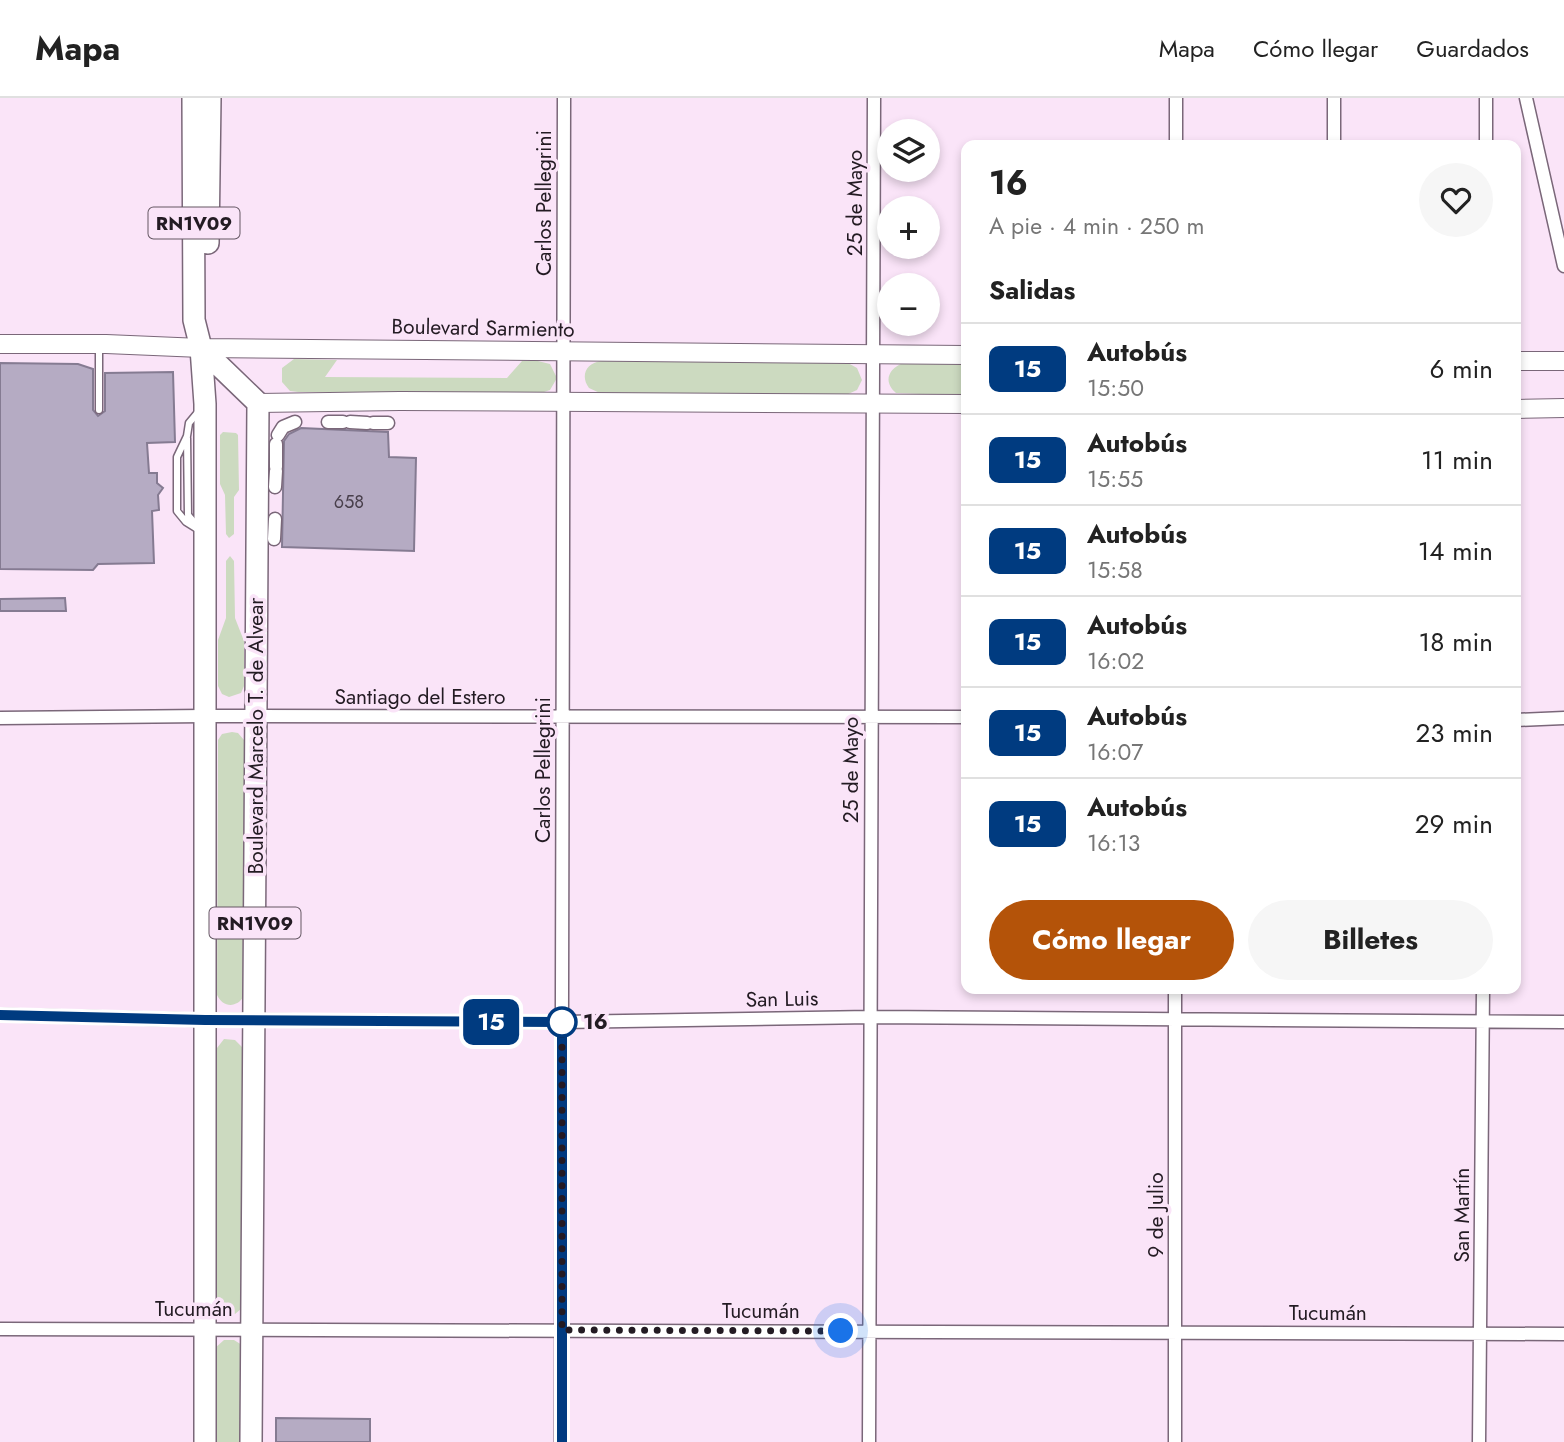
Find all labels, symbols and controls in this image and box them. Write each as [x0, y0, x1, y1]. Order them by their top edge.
text: Mapa [35, 25, 120, 72]
text: Mapa [1159, 31, 1215, 66]
text: Cómo llegar [1253, 31, 1378, 66]
text: Guardados [1416, 31, 1529, 66]
map controls [877, 119, 940, 336]
button: layers [877, 119, 940, 182]
street label: Carlos Pellegrini [529, 130, 559, 276]
street label: 25 de Mayo [840, 150, 870, 256]
text: 16 [989, 159, 1028, 206]
button: heart [1419, 163, 1493, 237]
button: + [877, 196, 940, 259]
road number: RN1V09 [148, 208, 240, 238]
text: A pie · 4 min · 250 m [989, 209, 1204, 243]
text: Salidas [989, 271, 1075, 309]
button: − [877, 273, 940, 336]
street label: Boulevard Sarmiento [391, 311, 575, 345]
text: Autobús [1087, 333, 1187, 371]
text: 6 min [1430, 350, 1493, 388]
text: 15 [1014, 351, 1041, 386]
text: 15:50 [1087, 371, 1144, 405]
text: Autobús [1087, 424, 1187, 462]
text: 11 min [1421, 441, 1493, 479]
text: 15 [1014, 442, 1041, 477]
text: 15:55 [1087, 462, 1143, 496]
house number: 658 [334, 489, 364, 515]
text: Autobús [1087, 515, 1187, 553]
text: 14 min [1418, 532, 1493, 570]
text: 15 [1014, 533, 1041, 568]
text: 15:58 [1087, 553, 1143, 587]
street label: Boulevard Marcelo T. de Alvear [241, 597, 271, 874]
text: Autobús [1087, 606, 1187, 644]
text: 18 min [1419, 623, 1493, 661]
text: 15 [1014, 624, 1041, 659]
text: 16:02 [1087, 644, 1144, 678]
street label: Santiago del Estero [334, 682, 506, 712]
street label: Carlos Pellegrini [528, 697, 558, 843]
text: Autobús [1087, 697, 1187, 735]
text: 23 min [1416, 714, 1493, 752]
text: 15 [1014, 715, 1041, 750]
street label: 25 de Mayo [836, 717, 866, 823]
text: 16:07 [1087, 735, 1143, 769]
text: Autobús [1087, 788, 1187, 826]
text: 29 min [1415, 805, 1493, 843]
text: 15 [1014, 806, 1041, 841]
text: 16:13 [1087, 826, 1140, 860]
button: Cómo llegar [989, 900, 1234, 980]
button: Billetes [1248, 900, 1493, 980]
road number: RN1V09 [210, 908, 300, 938]
street label: San Luis [745, 983, 819, 1015]
line badge: 15 [460, 999, 522, 1045]
text: 15 [477, 1004, 505, 1039]
marker: 16 [547, 1007, 577, 1037]
place label: 16 [583, 1007, 608, 1037]
street label: San Martín [1447, 1168, 1477, 1262]
street label: 9 de Julio [1141, 1172, 1171, 1258]
street label: Tucumán [155, 1294, 233, 1324]
street label: Tucumán [722, 1296, 800, 1326]
street label: Tucumán [1289, 1298, 1367, 1328]
your location [823, 1313, 858, 1348]

